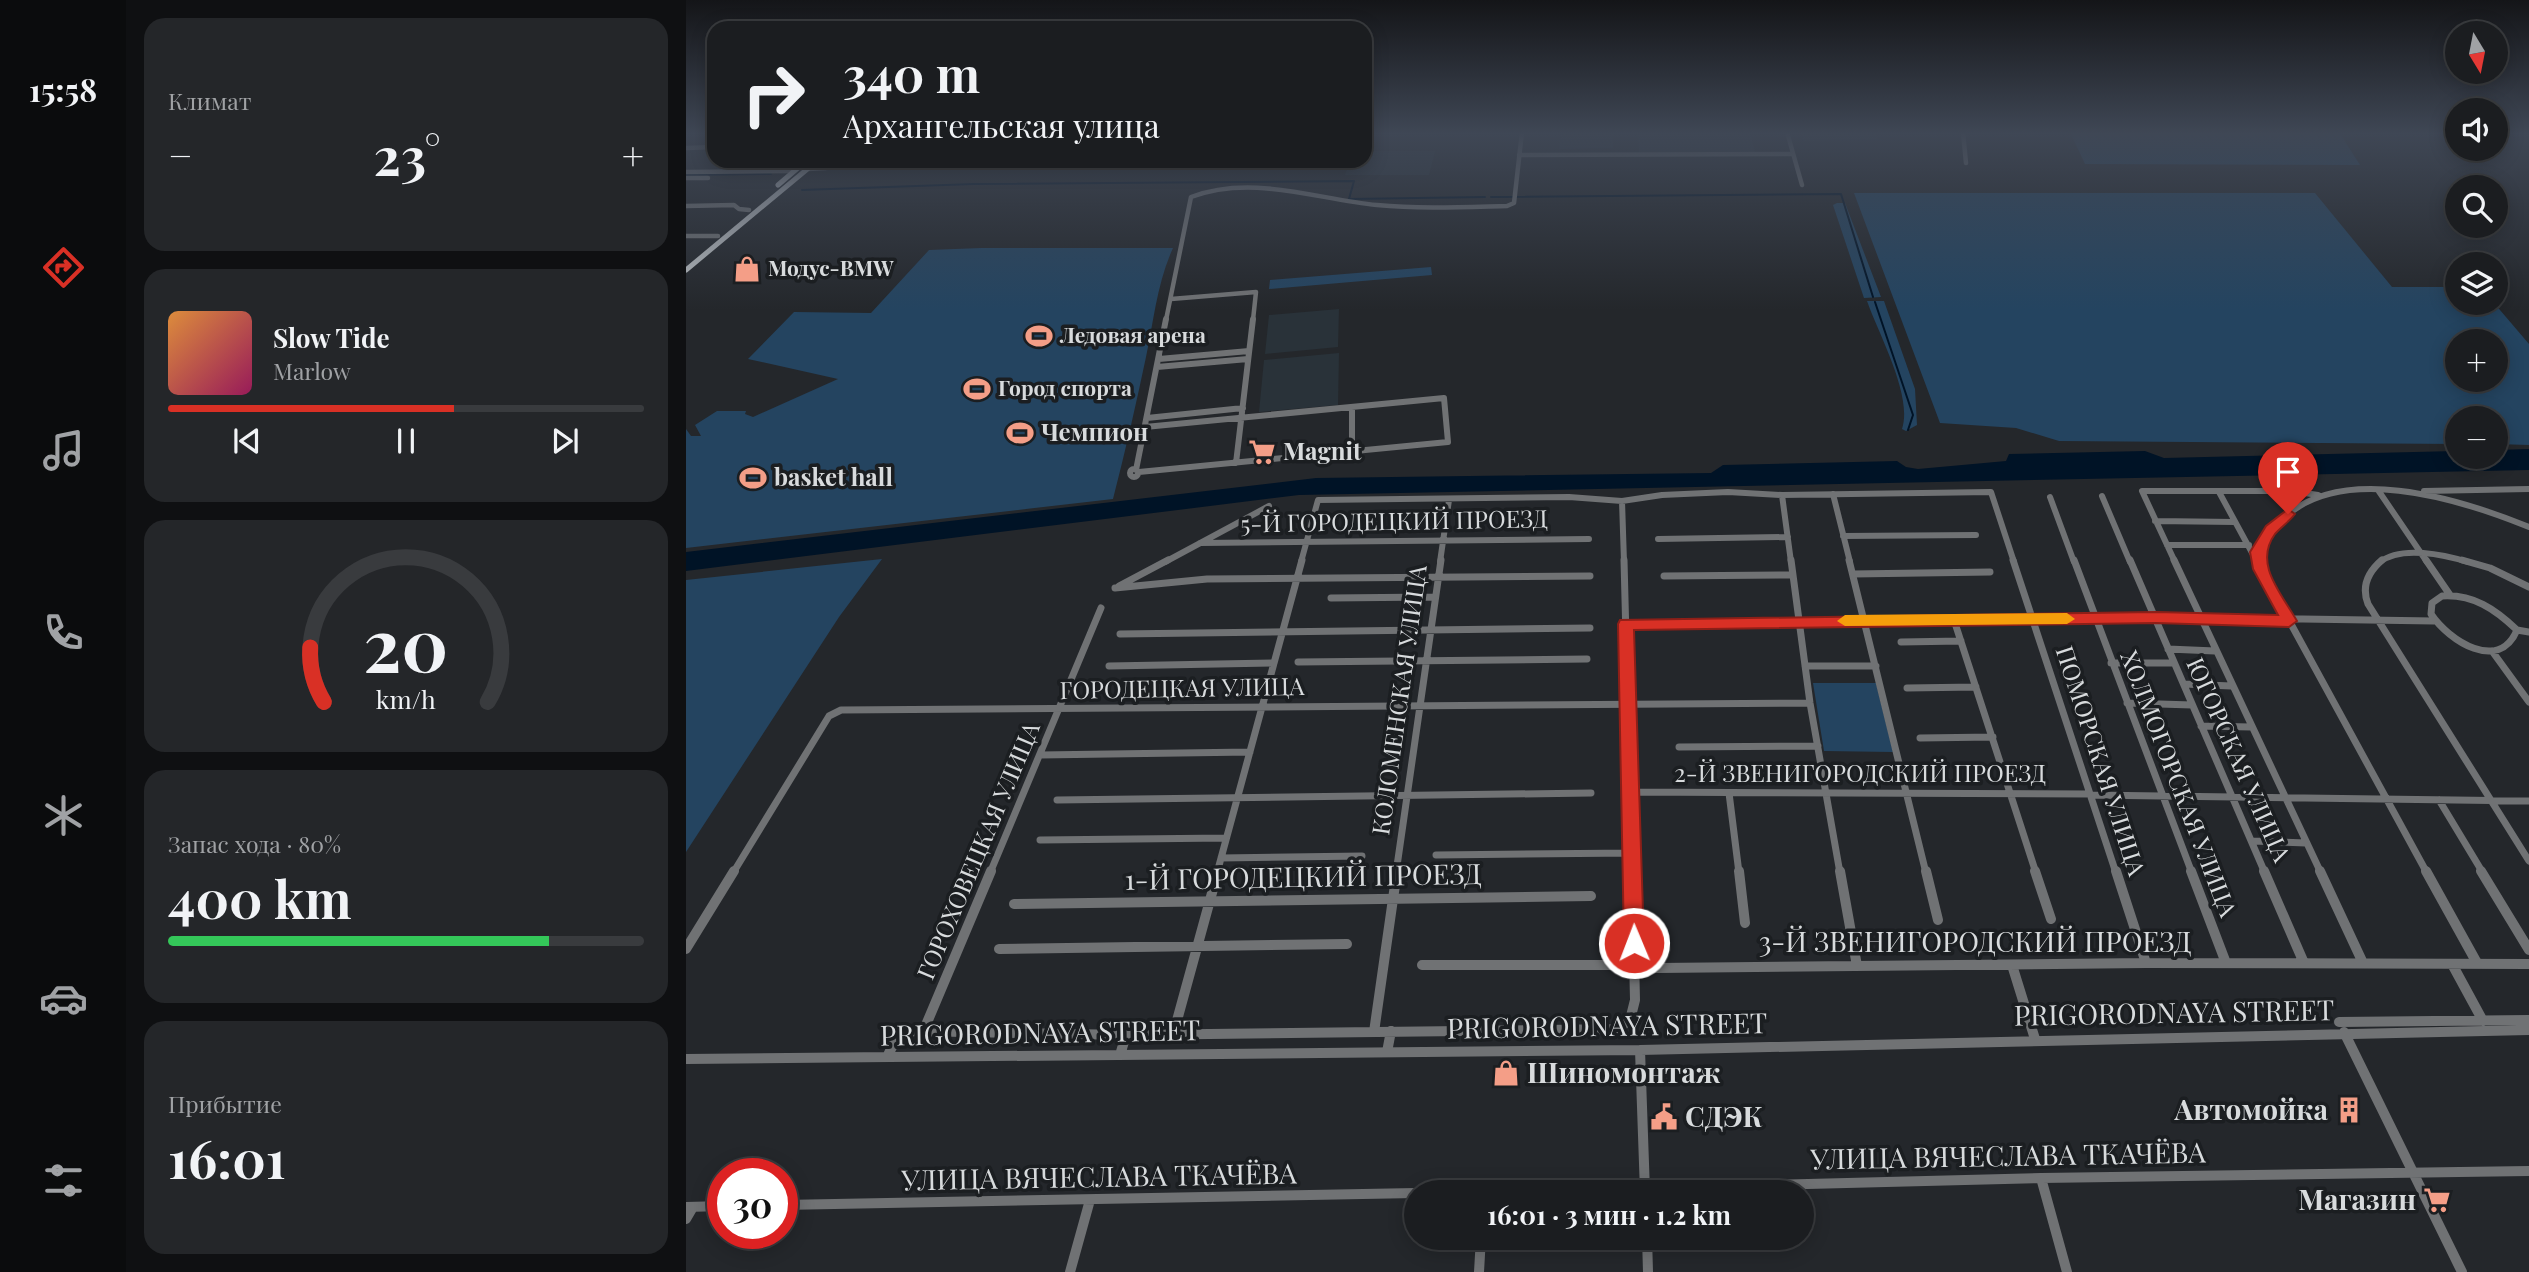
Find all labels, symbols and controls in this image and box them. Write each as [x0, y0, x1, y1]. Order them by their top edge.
north arrow [2445, 21, 2508, 84]
map controls [2445, 21, 2508, 469]
text: 340 m [843, 40, 980, 105]
icon: right [728, 49, 819, 140]
text: 15:58 [29, 67, 97, 110]
text: Климат [168, 85, 251, 116]
button: sound [2445, 98, 2508, 161]
text: Архангельская улица [843, 103, 1160, 146]
text: 23° [374, 120, 441, 189]
text: − [168, 129, 193, 180]
text: + [622, 129, 644, 180]
button: search [2445, 175, 2508, 238]
icon: directions [39, 243, 88, 292]
button: layers [2445, 252, 2508, 315]
place label: Модус-BMW [768, 253, 894, 281]
shop icon: Модус-BMW [732, 254, 762, 284]
text: Slow Tide [273, 320, 390, 355]
place label: Ледовая арена [1059, 320, 1206, 348]
sports icon: Ледовая арена [1024, 321, 1054, 351]
button: + [2445, 329, 2508, 392]
text: Marlow [273, 355, 351, 386]
place label: Город спорта [998, 373, 1132, 401]
sports icon: Город спорта [962, 374, 992, 404]
button: − [2445, 406, 2508, 469]
place label: Чемпион [1041, 415, 1148, 447]
sports icon: Чемпион [1005, 418, 1035, 448]
icon: previous [228, 422, 266, 460]
icon: pause [387, 422, 425, 460]
icon: next [546, 422, 584, 460]
icon: music [39, 426, 88, 475]
place label: Magnit [1283, 434, 1362, 466]
supermarket icon: Magnit [1247, 437, 1277, 467]
pin [2258, 442, 2318, 514]
icon: arrive [2269, 453, 2307, 491]
place label: basket hall [774, 460, 893, 492]
sports icon: basket hall [738, 463, 768, 493]
street label: 5-Й ГОРОДЕЦКИЙ ПРОЕЗД [1240, 501, 1548, 539]
street label: КОЛОМЕНСКАЯ УЛИЦА [1363, 562, 1433, 837]
text: 20 [363, 593, 449, 690]
icon: phone [39, 608, 88, 657]
street label: ПОМОРСКАЯ УЛИЦА [2050, 641, 2154, 880]
street label: ХОЛМОГОРСКАЯ УЛИЦА [2114, 645, 2246, 922]
street label: ЮГОРСКАЯ УЛИЦА [2180, 652, 2300, 867]
street label: ГОРОДЕЦКАЯ УЛИЦА [1059, 669, 1305, 705]
text: km/h [376, 682, 436, 715]
street label: ГОРОХОВЕЦКАЯ УЛИЦА [908, 716, 1046, 984]
street label: 2-Й ЗВЕНИГОРОДСКИЙ ПРОЕЗД [1674, 756, 2046, 788]
icon: climate [39, 791, 88, 840]
text: Запас хода · 80% [168, 828, 341, 859]
street label: 1-Й ГОРОДЕЦКИЙ ПРОЕЗД [1124, 854, 1482, 897]
text: 400 km [168, 863, 352, 932]
position arrow [1597, 906, 1671, 980]
street label: 3-Й ЗВЕНИГОРОДСКИЙ ПРОЕЗД [1759, 922, 2192, 959]
icon: car [39, 974, 88, 1023]
street label: PRIGORODNAYA STREET [2013, 990, 2334, 1033]
street label: PRIGORODNAYA STREET [1446, 1003, 1767, 1046]
street label: PRIGORODNAYA STREET [879, 1010, 1200, 1053]
place label: Шиномонтаж [1527, 1053, 1721, 1090]
shop icon: Шиномонтаж [1491, 1058, 1521, 1088]
text: Прибытие [168, 1088, 282, 1119]
place label: Автомойка [2174, 1090, 2328, 1127]
building icon: Автомойка [2334, 1095, 2364, 1125]
place label: СДЭК [1685, 1097, 1763, 1134]
public building icon: СДЭК [1649, 1102, 1679, 1132]
text: 16:01 [168, 1123, 286, 1192]
street label: УЛИЦА ВЯЧЕСЛАВА ТКАЧЁВА [1809, 1133, 2206, 1176]
street label: УЛИЦА ВЯЧЕСЛАВА ТКАЧЁВА [900, 1154, 1297, 1197]
icon: filters [39, 1156, 88, 1205]
speed limit sign: 30 [707, 1158, 798, 1249]
place label: Магазин [2298, 1180, 2416, 1217]
supermarket icon: Магазин [2422, 1185, 2452, 1215]
text: 16:01 · 3 мин · 1.2 km [1487, 1197, 1731, 1232]

